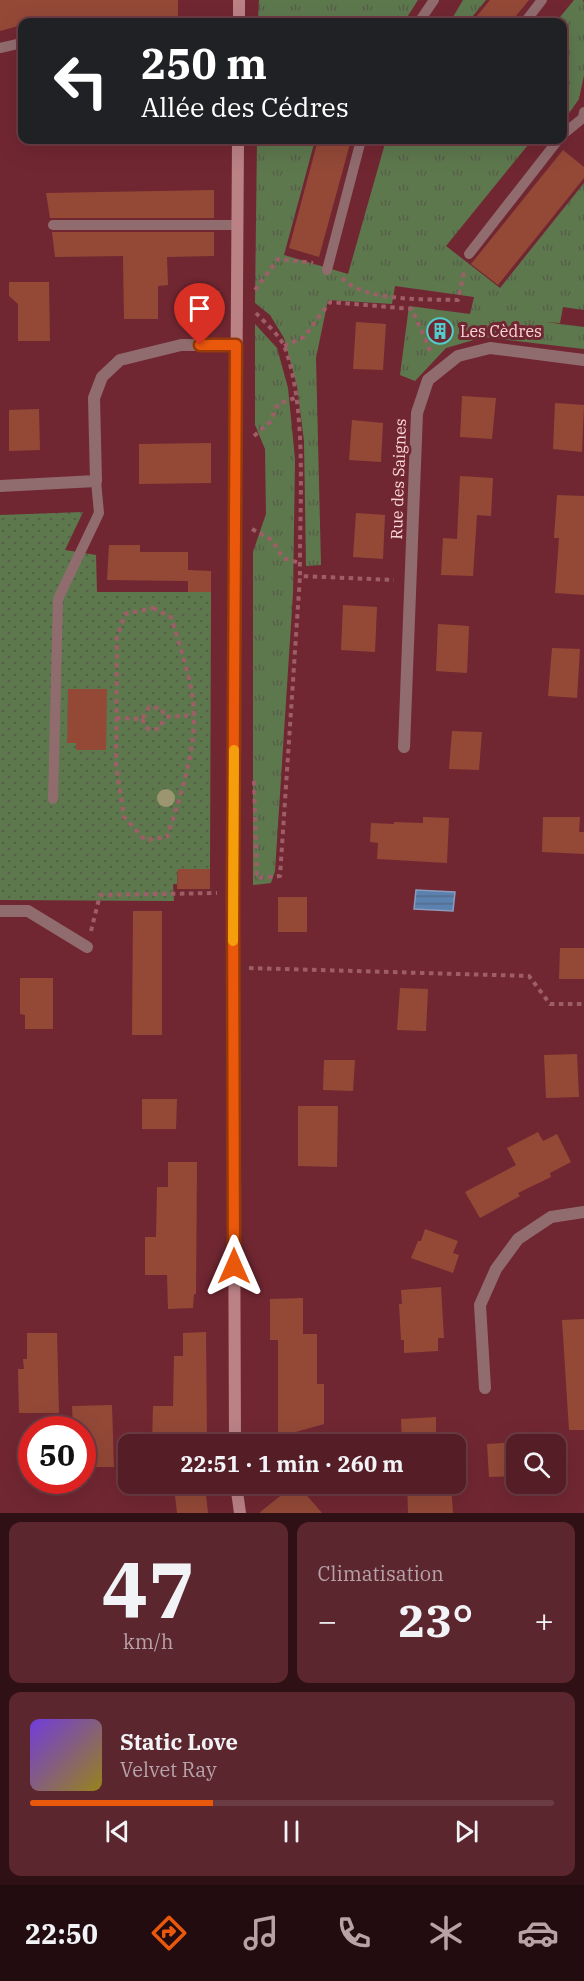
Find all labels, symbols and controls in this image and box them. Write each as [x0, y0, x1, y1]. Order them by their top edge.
text: 250 m [141, 36, 267, 91]
icon: left [42, 42, 120, 120]
text: Allée des Cédres [141, 89, 349, 124]
pin [174, 283, 225, 345]
icon: arrive [183, 292, 216, 325]
building icon: Les Cèdres [425, 316, 455, 346]
place label: Les Cèdres [460, 321, 542, 341]
street label: Rue des Saignes [386, 418, 410, 540]
position arrow [202, 1234, 266, 1298]
speed limit sign: 50 [18, 1416, 96, 1494]
map controls [506, 1434, 566, 1494]
button: search [506, 1434, 566, 1494]
text: 22:51 · 1 min · 260 m [180, 1449, 404, 1478]
text: 47 [101, 1538, 195, 1639]
text: Climatisation [318, 1560, 444, 1587]
text: 23° [398, 1591, 473, 1649]
text: − [318, 1599, 337, 1642]
text: + [534, 1599, 554, 1642]
text: km/h [123, 1628, 174, 1655]
text: Static Love [120, 1727, 238, 1756]
text: Velvet Ray [120, 1756, 217, 1783]
icon: previous [101, 1815, 134, 1848]
icon: pause [275, 1815, 308, 1848]
icon: next [450, 1815, 483, 1848]
icon: directions [148, 1912, 190, 1954]
icon: music [240, 1912, 282, 1954]
icon: phone [333, 1912, 375, 1954]
icon: climate [425, 1912, 467, 1954]
icon: car [517, 1912, 559, 1954]
text: 22:50 [25, 1916, 98, 1951]

